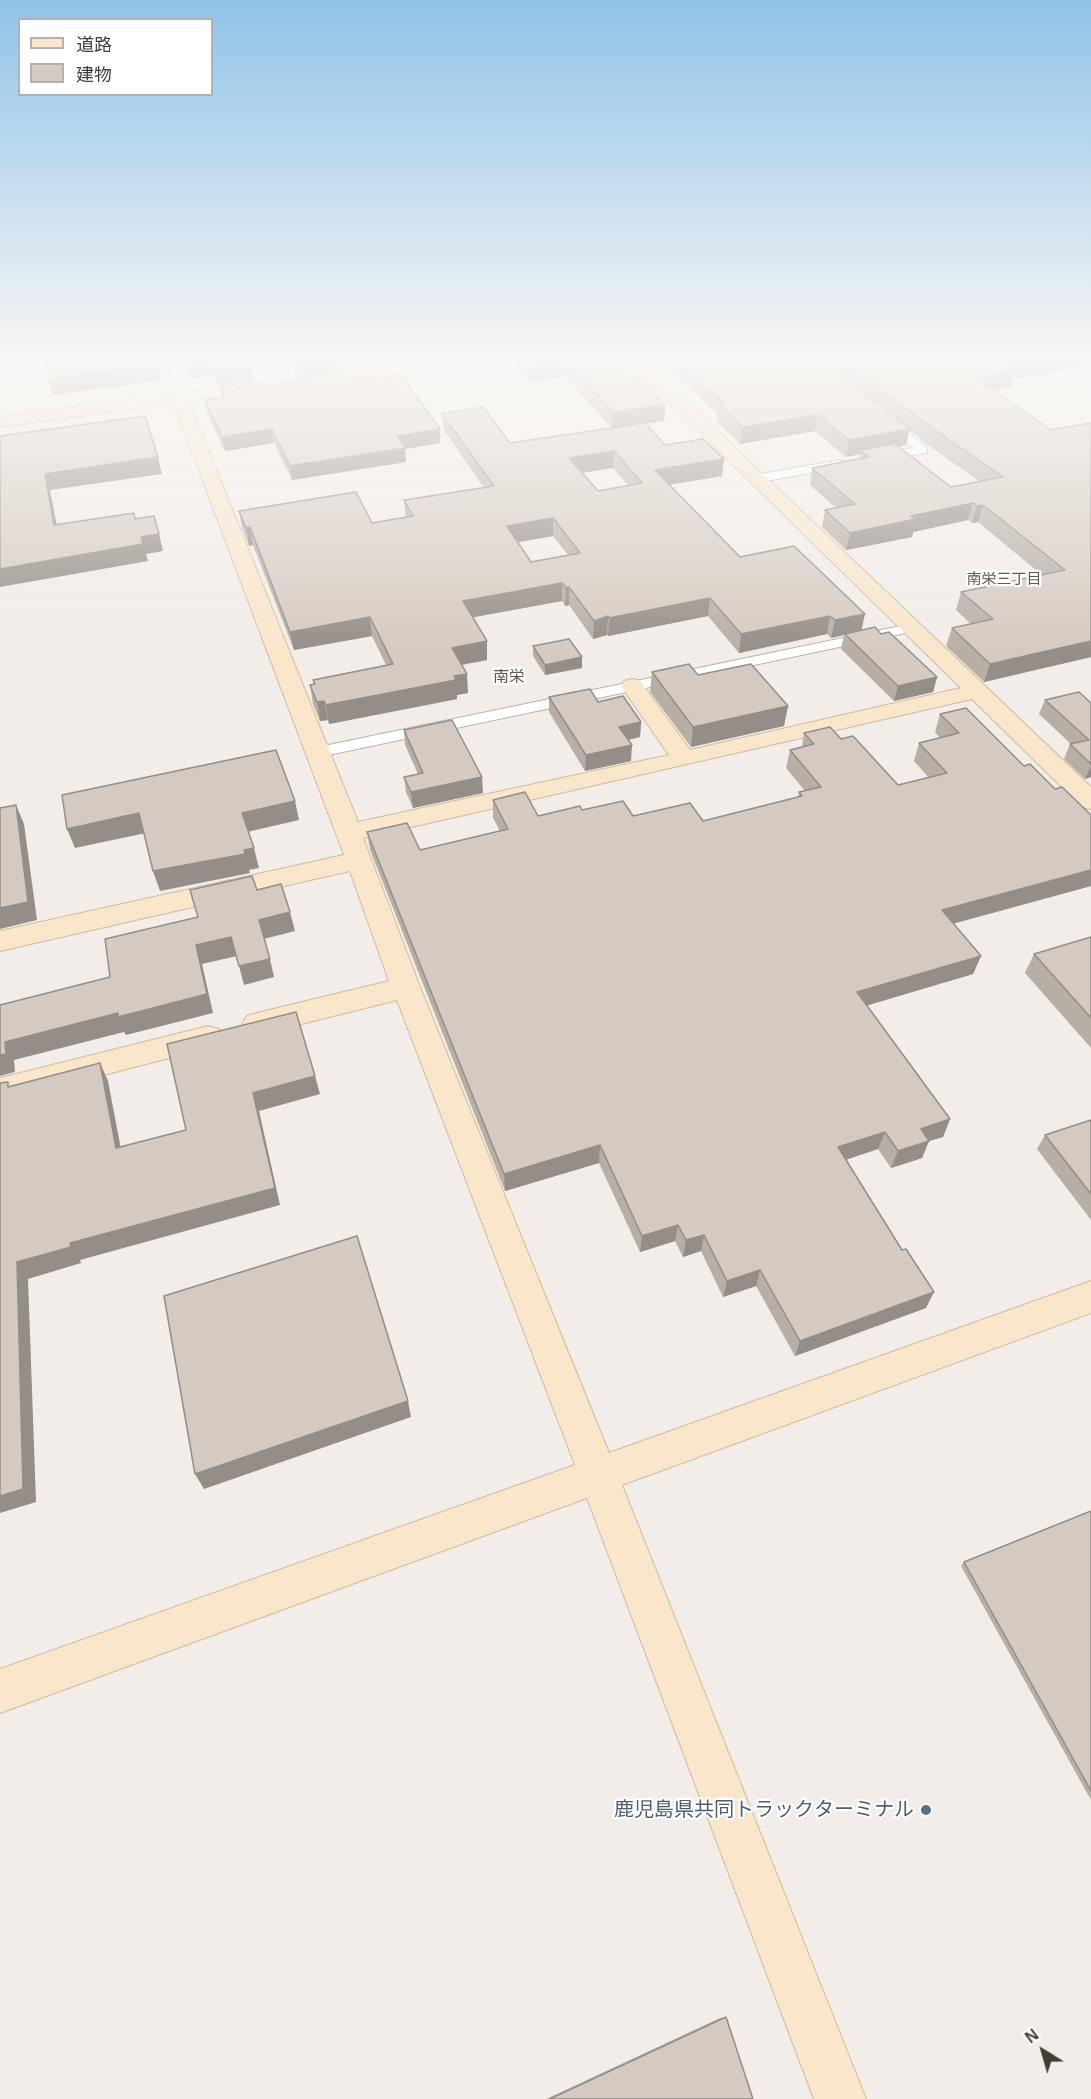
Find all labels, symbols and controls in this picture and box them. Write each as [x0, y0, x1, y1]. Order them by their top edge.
legend [18, 18, 213, 96]
text: 道路 [76, 35, 112, 55]
text: 建物 [76, 65, 112, 85]
district label: 南栄三丁目 [967, 571, 1041, 589]
district label: 南栄 [493, 668, 525, 688]
place label: 鹿児島県共同トラックターミナル [614, 1798, 914, 1822]
marker: 鹿児島県共同トラックターミナル [919, 1803, 933, 1817]
north arrow [1013, 2021, 1073, 2081]
text: N [1022, 2026, 1042, 2046]

